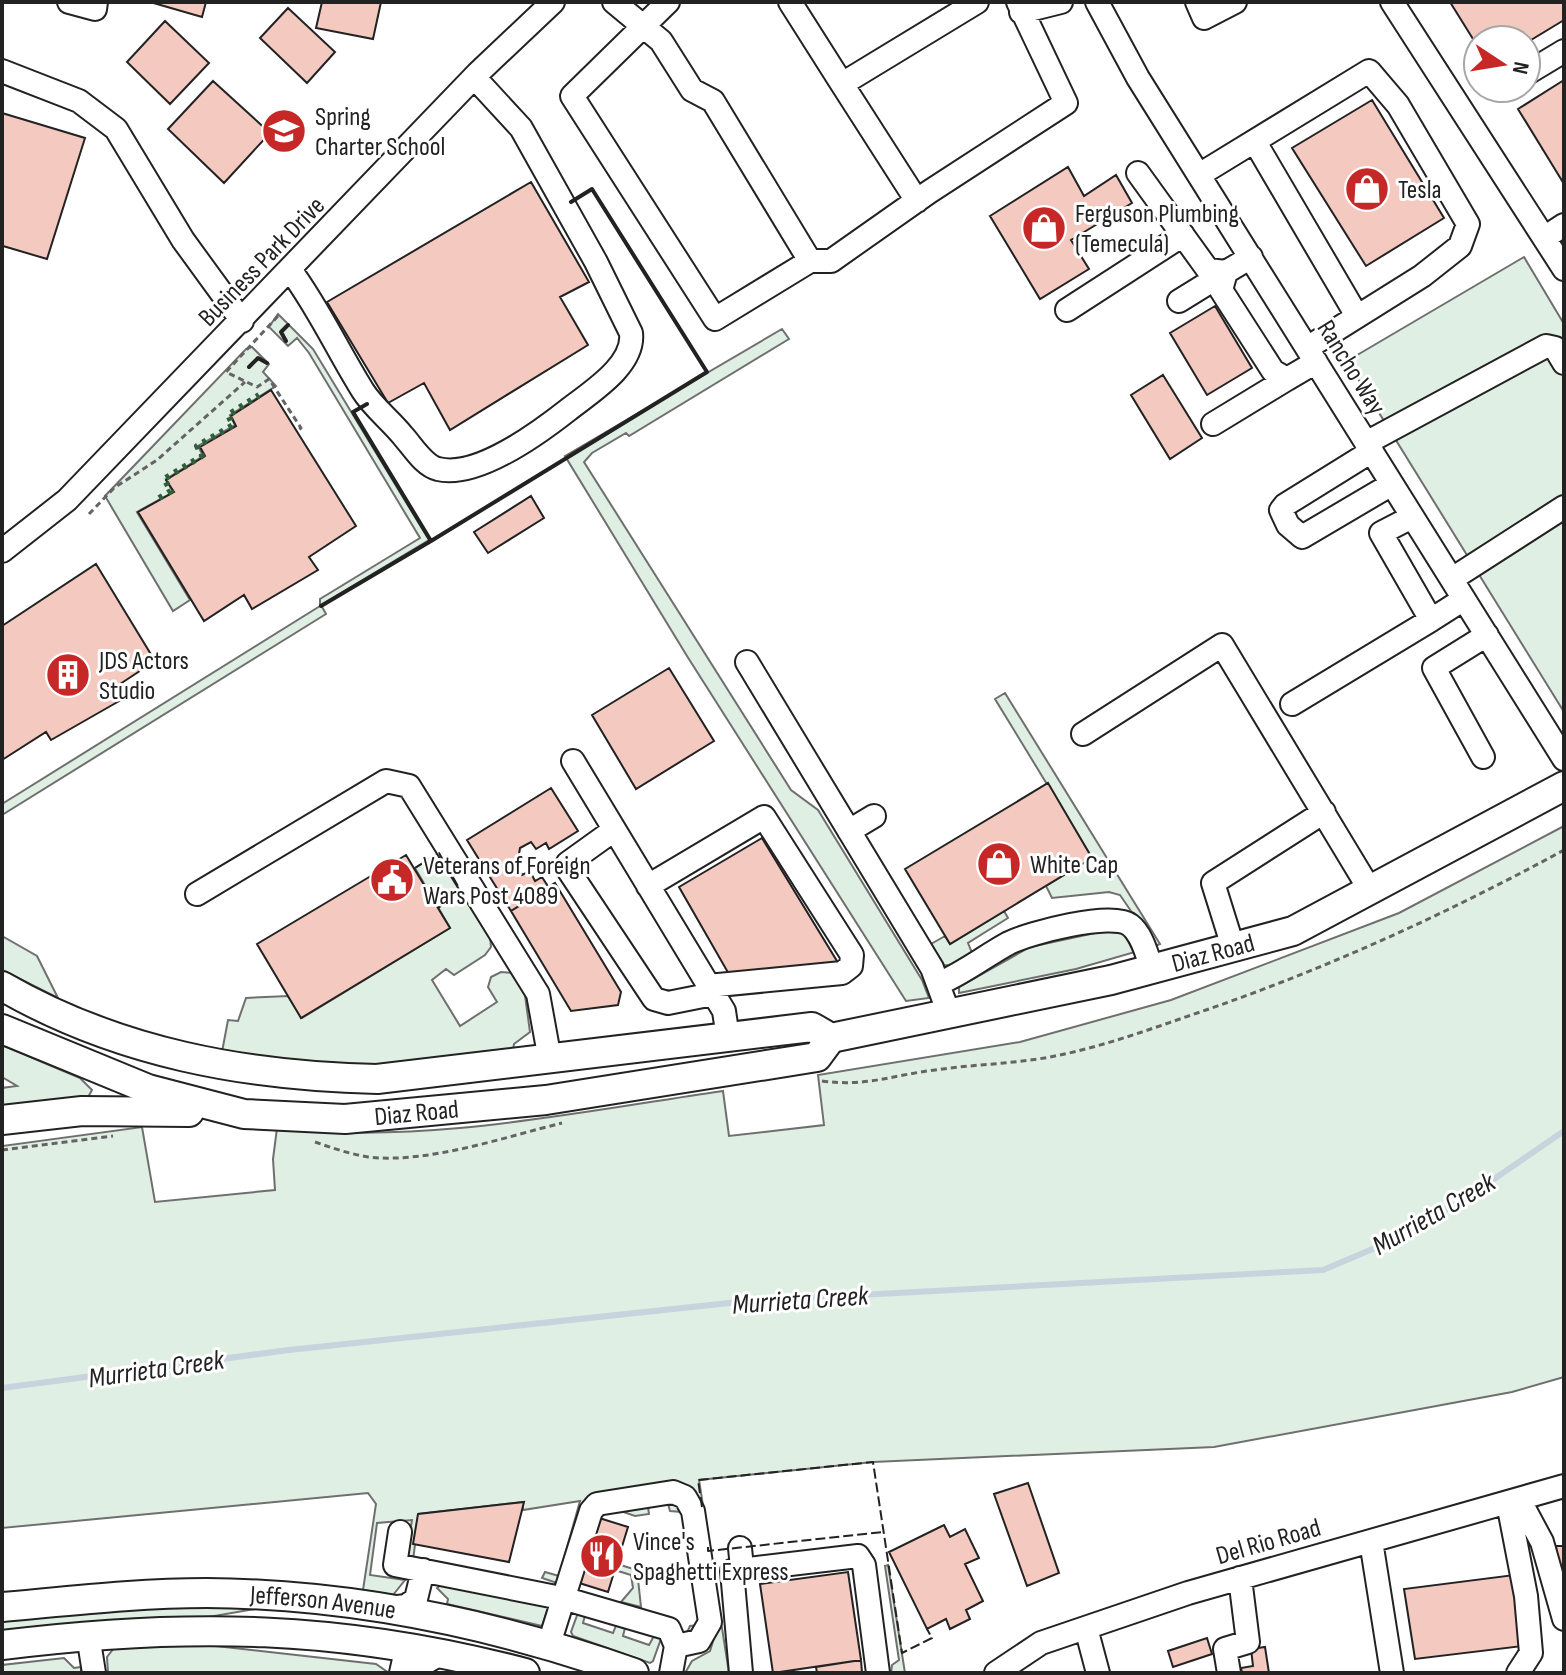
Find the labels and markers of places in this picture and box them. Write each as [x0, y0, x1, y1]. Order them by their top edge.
place label: Spring Charter School [315, 102, 445, 163]
school or university icon: Spring Charter School [260, 107, 308, 155]
shop icon: Tesla [1343, 165, 1391, 213]
place label: Tesla [1398, 175, 1441, 206]
place label: Ferguson Plumbing (Temecula) [1075, 199, 1239, 260]
shop icon: Ferguson Plumbing (Temecula) [1020, 204, 1068, 252]
place label: JDS Actors Studio [98, 646, 189, 707]
building icon: JDS Actors Studio [44, 651, 92, 699]
shop icon: White Cap [975, 840, 1023, 888]
place label: White Cap [1030, 850, 1118, 881]
place label: Veterans of Foreign Wars Post 4089 [423, 851, 591, 912]
public building icon: Veterans of Foreign Wars Post 4089 [368, 856, 416, 904]
place label: Vince's Spaghetti Express [633, 1527, 789, 1588]
restaurant icon: Vince's Spaghetti Express [578, 1532, 626, 1580]

